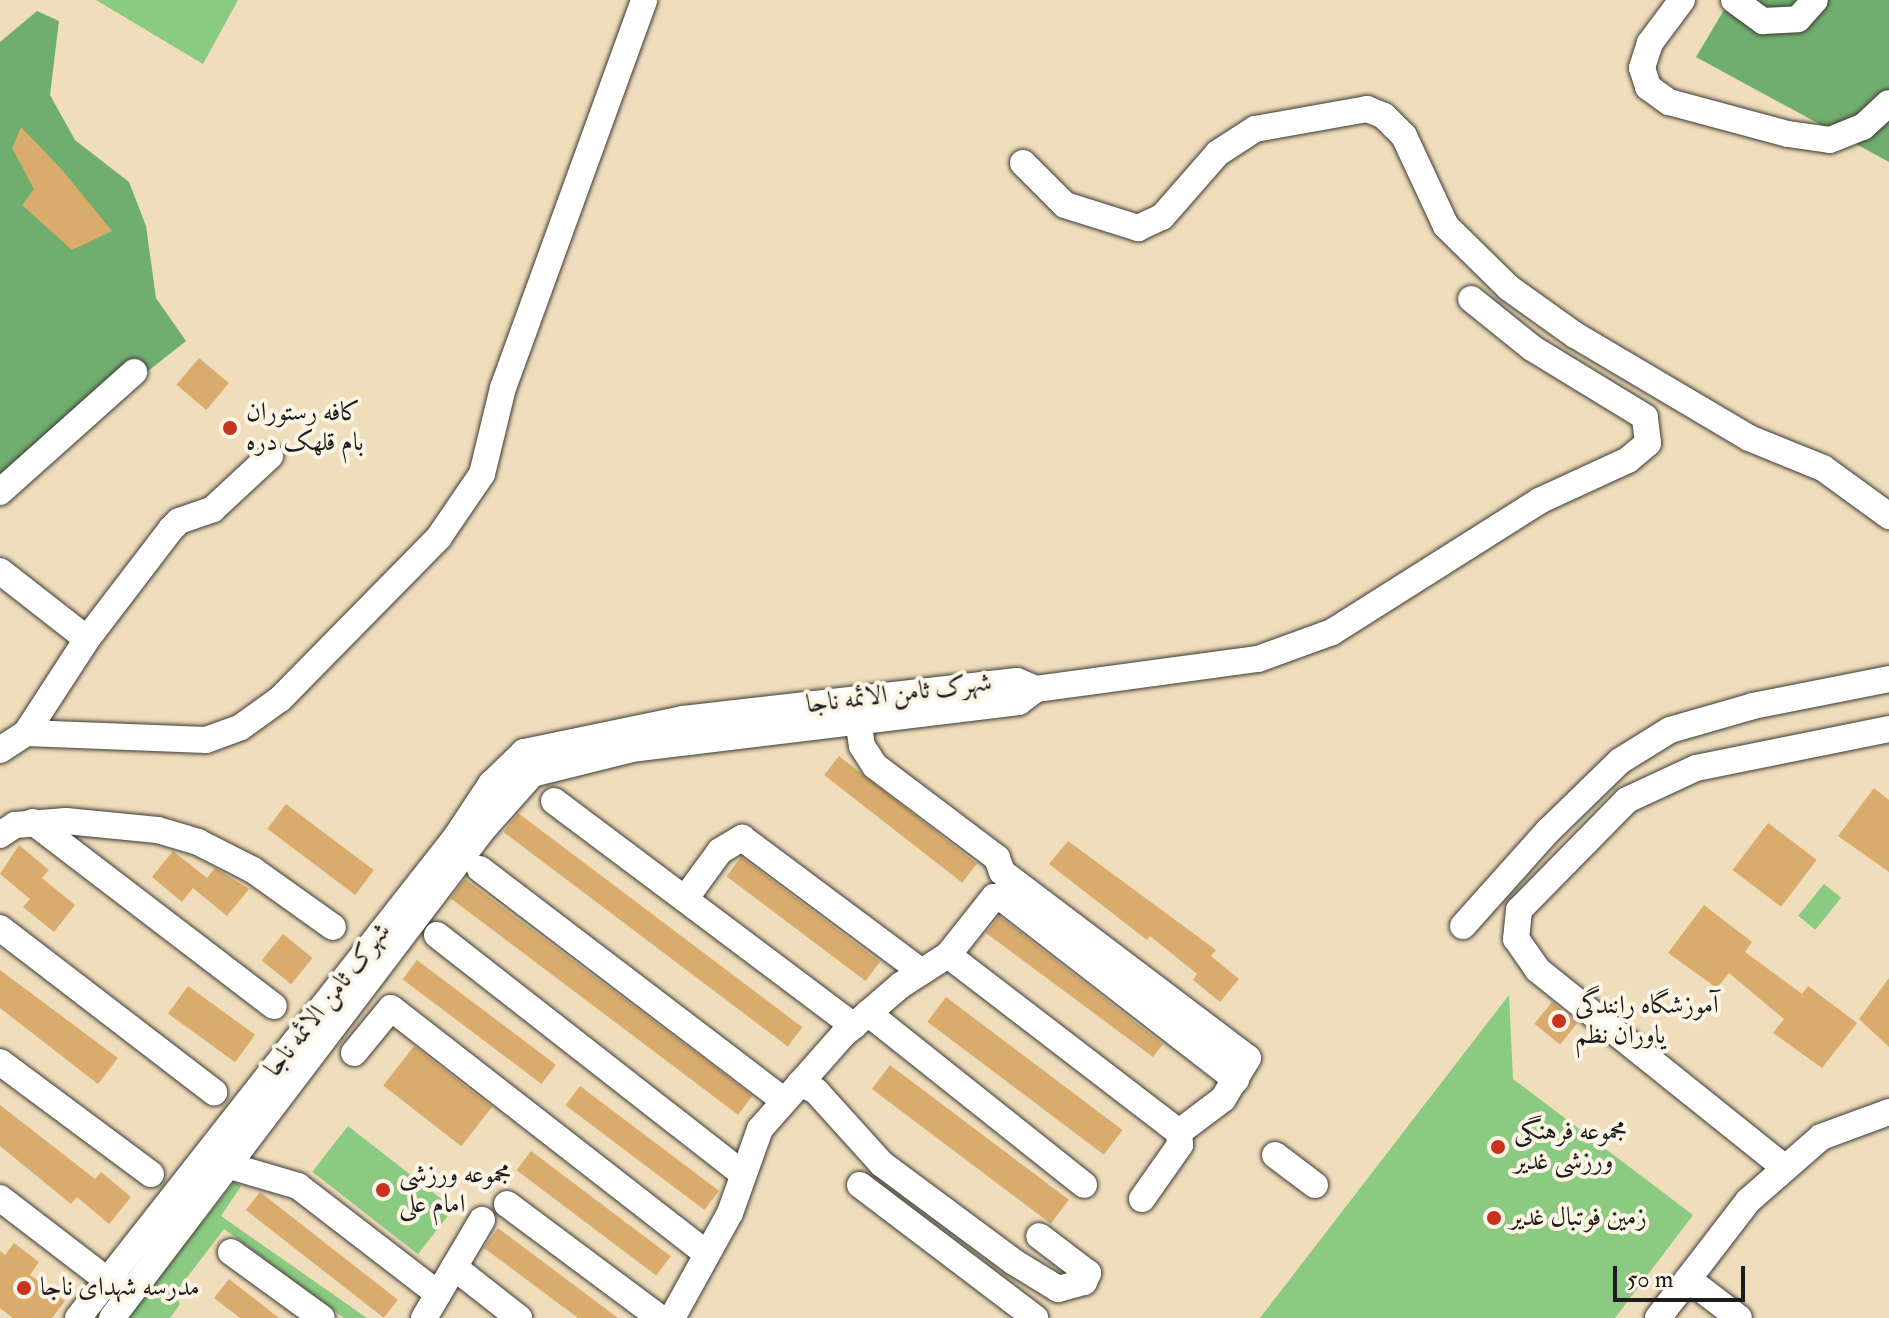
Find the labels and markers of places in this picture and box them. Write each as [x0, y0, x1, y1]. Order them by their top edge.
place label: کافه رستوران بام قلهک دره [246, 397, 364, 458]
marker: کافه رستوران بام قلهک دره [221, 419, 239, 437]
place label: آموزشگاه رانندگی یاوران نظم [1575, 990, 1719, 1052]
marker: آموزشگاه رانندگی یاوران نظم [1550, 1012, 1568, 1030]
place label: مجموعه فرهنگی ورزشی غدیر [1514, 1116, 1627, 1178]
marker: مجموعه فرهنگی ورزشی غدیر [1489, 1138, 1507, 1156]
place label: مجموعه ورزشی امام علی [399, 1159, 511, 1220]
marker: مجموعه ورزشی امام علی [374, 1181, 392, 1199]
place label: زمین فوتبال غدیر [1510, 1202, 1647, 1234]
marker: زمین فوتبال غدیر [1485, 1209, 1503, 1227]
place label: مدرسه شهدای ناجا [40, 1272, 200, 1304]
marker: مدرسه شهدای ناجا [15, 1279, 33, 1297]

